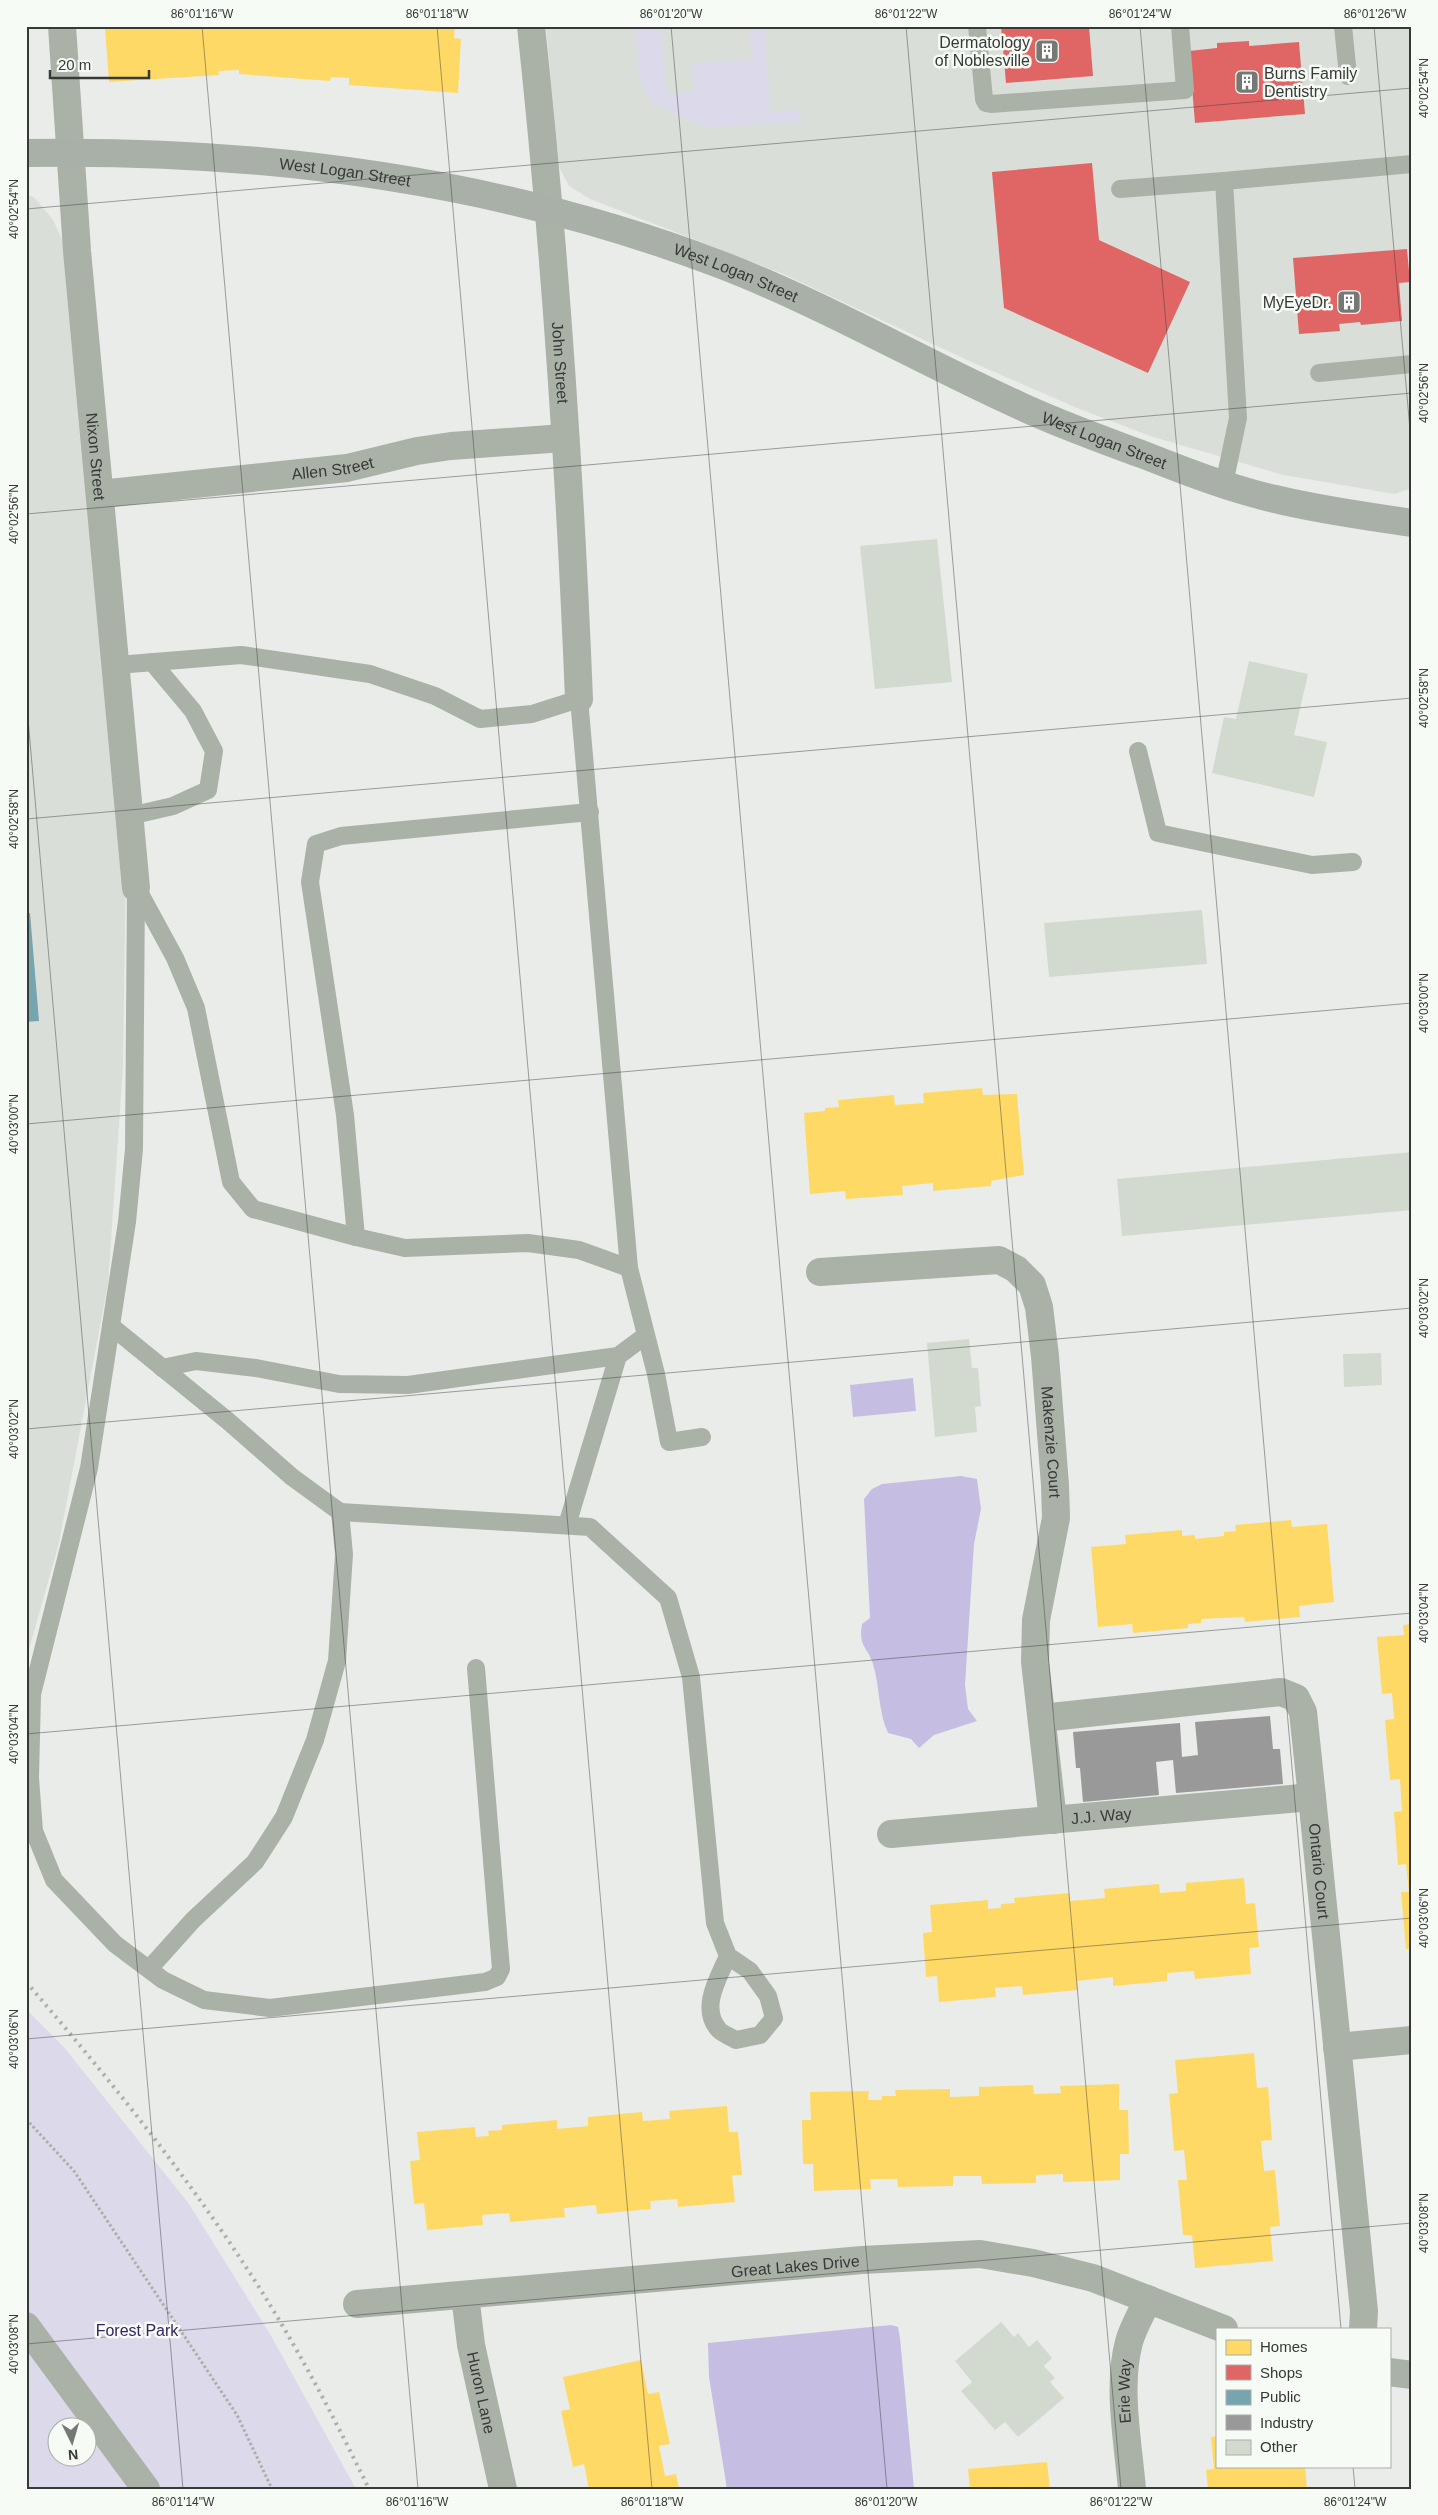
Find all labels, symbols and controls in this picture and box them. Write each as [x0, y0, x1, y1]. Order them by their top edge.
text: 86°01'16"W [171, 7, 234, 21]
text: 86°01'18"W [406, 7, 469, 21]
text: 86°01'20"W [640, 7, 703, 21]
text: 86°01'22"W [875, 7, 938, 21]
text: 86°01'24"W [1109, 7, 1172, 21]
text: 86°01'26"W [1344, 7, 1407, 21]
place label: Dermatology of Noblesville [935, 34, 1030, 69]
building icon: Dermatology of Noblesville [1034, 38, 1060, 64]
scale bar [50, 48, 149, 80]
text: 20 m [58, 56, 91, 73]
text: 40°02'54"N [1417, 58, 1431, 118]
place label: Burns Family Dentistry [1264, 65, 1357, 100]
building icon: Burns Family Dentistry [1234, 69, 1260, 95]
street label: West Logan Street [279, 155, 412, 190]
text: 40°02'54"N [7, 179, 21, 239]
street label: West Logan Street [672, 240, 801, 306]
building icon: MyEyeDr. [1336, 289, 1362, 315]
place label: MyEyeDr. [1263, 294, 1332, 311]
street label: John Street [549, 321, 571, 405]
text: 40°02'56"N [1417, 363, 1431, 423]
street label: West Logan Street [1039, 409, 1170, 472]
street label: Nixon Street [83, 412, 108, 502]
street label: Allen Street [291, 454, 376, 483]
text: 40°02'56"N [7, 484, 21, 544]
text: 40°02'58"N [1417, 668, 1431, 728]
text: 40°02'58"N [7, 789, 21, 849]
text: 40°03'00"N [1417, 973, 1431, 1033]
text: 40°03'00"N [7, 1094, 21, 1154]
text: 40°03'02"N [1417, 1278, 1431, 1338]
street label: Makenzie Court [1038, 1386, 1063, 1499]
text: 40°03'02"N [7, 1399, 21, 1459]
text: 40°03'04"N [1417, 1583, 1431, 1643]
text: 40°03'04"N [7, 1704, 21, 1764]
street label: J.J. Way [1070, 1805, 1132, 1827]
street label: Ontario Court [1306, 1822, 1332, 1920]
text: 40°03'06"N [1417, 1888, 1431, 1948]
text: 40°03'06"N [7, 2009, 21, 2069]
text: 40°03'08"N [1417, 2193, 1431, 2253]
street label: Great Lakes Drive [730, 2252, 860, 2280]
text: 40°03'08"N [7, 2314, 21, 2374]
park label: Forest Park [96, 2322, 179, 2339]
legend [1216, 2328, 1390, 2468]
text: Homes [1260, 2338, 1308, 2355]
street label: Huron Lane [464, 2350, 498, 2435]
street label: Erie Way [1115, 2358, 1134, 2424]
text: Shops [1260, 2364, 1303, 2381]
text: Public [1260, 2388, 1301, 2405]
text: Industry [1260, 2414, 1314, 2431]
north arrow [48, 2418, 98, 2468]
text: Other [1260, 2438, 1298, 2455]
text: N [67, 2447, 79, 2463]
text: 86°01'14"W [152, 2495, 215, 2509]
text: 86°01'16"W [386, 2495, 449, 2509]
text: 86°01'18"W [621, 2495, 684, 2509]
text: 86°01'20"W [855, 2495, 918, 2509]
text: 86°01'22"W [1090, 2495, 1153, 2509]
text: 86°01'24"W [1324, 2495, 1387, 2509]

